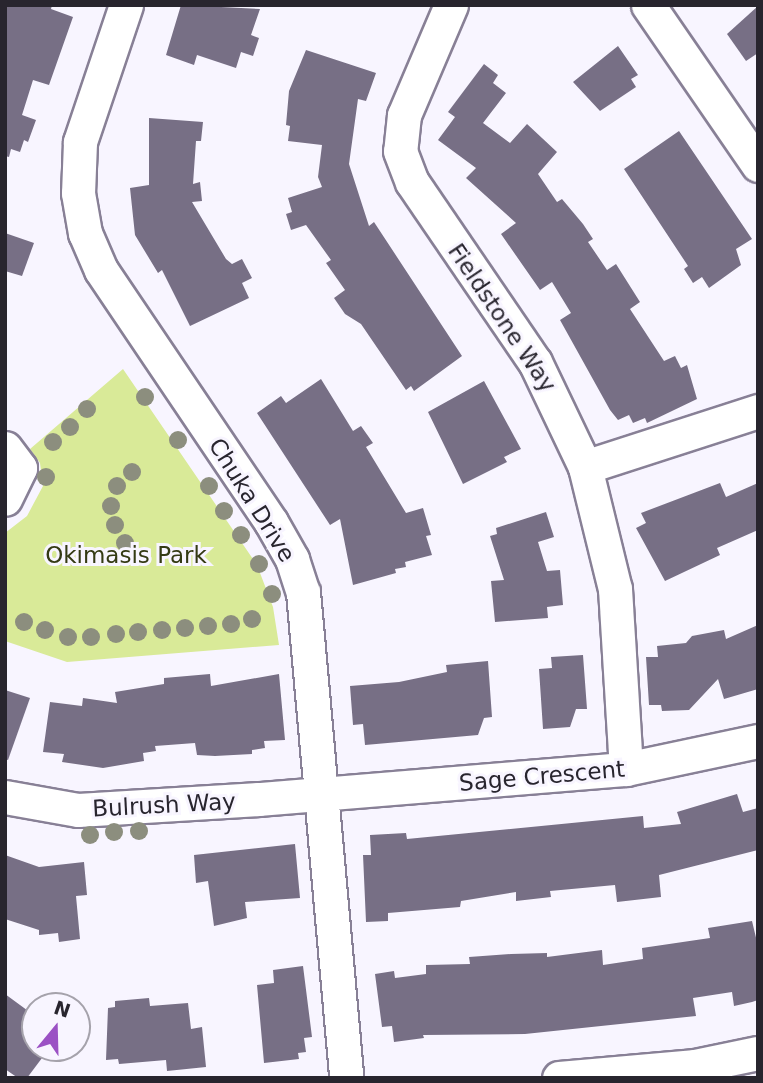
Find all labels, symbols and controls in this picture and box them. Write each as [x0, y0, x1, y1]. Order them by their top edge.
street label: Fieldstone Way [442, 238, 562, 398]
street label: Chuka Drive [203, 433, 301, 567]
park label: Okimasis Park [45, 541, 207, 569]
street label: Sage Crescent [458, 755, 626, 797]
street label: Bulrush Way [92, 787, 236, 823]
north arrow [21, 992, 91, 1062]
text: N [51, 996, 73, 1022]

